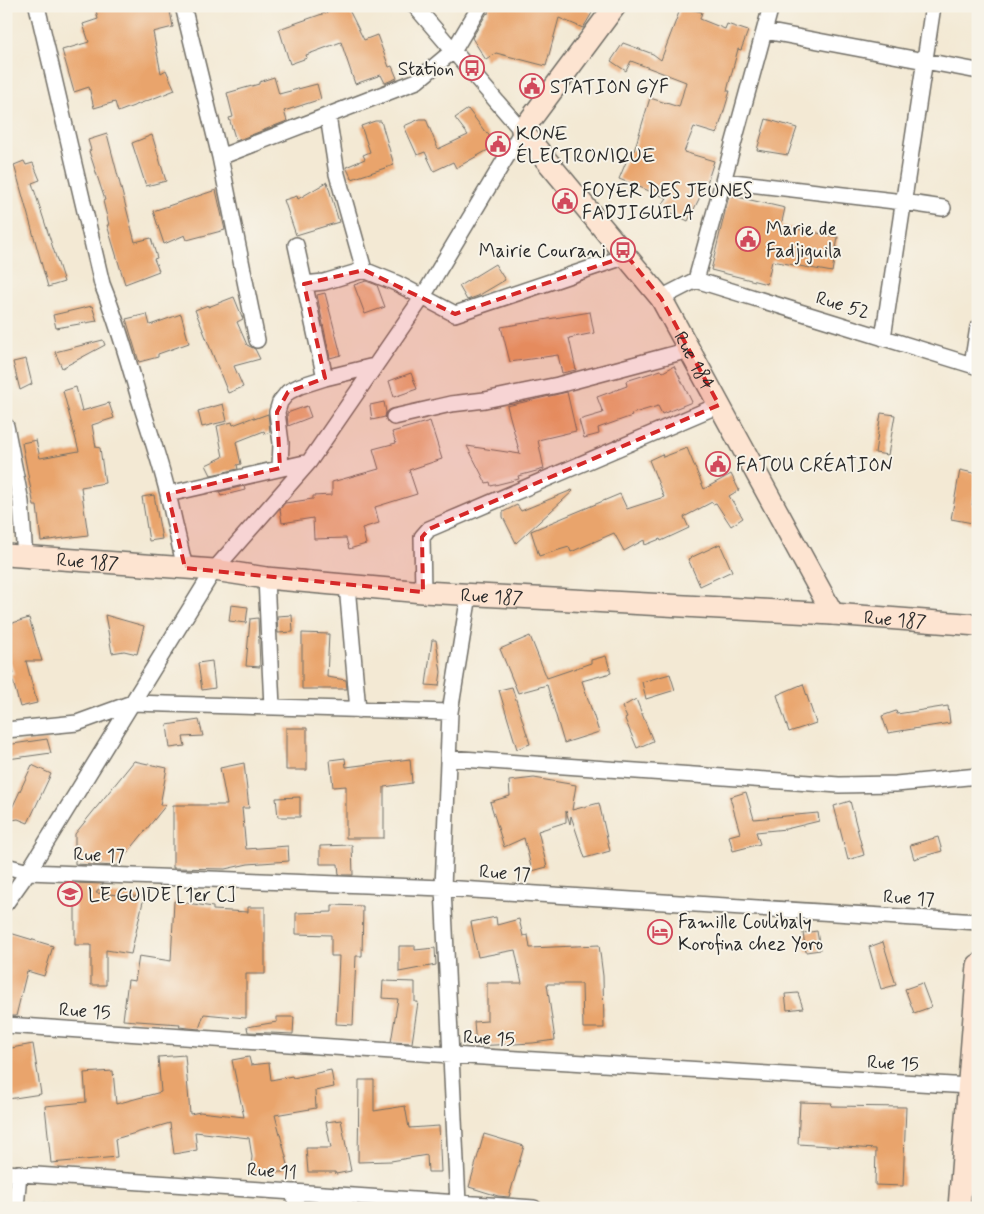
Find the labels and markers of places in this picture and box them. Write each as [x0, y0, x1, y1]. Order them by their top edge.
bus stop icon: Station [459, 55, 485, 81]
place label: Station [398, 57, 454, 82]
public building icon: STATION GYF [519, 73, 545, 99]
place label: STATION GYF [550, 75, 669, 100]
place label: KONE ÉLECTRONIQUE [516, 122, 655, 169]
public building icon: KONE ÉLECTRONIQUE [485, 131, 511, 157]
place label: FOYER DES JEUNES FADJIGUILA [582, 179, 753, 226]
public building icon: FOYER DES JEUNES FADJIGUILA [552, 188, 578, 214]
place label: Marie de Fadjiguila [766, 217, 842, 265]
public building icon: Marie de Fadjiguila [735, 226, 761, 252]
bus stop icon: Mairie Courani [610, 237, 636, 263]
place label: Mairie Courani [479, 239, 606, 264]
public building icon: FATOU CRÉATION [705, 451, 731, 477]
place label: FATOU CRÉATION [736, 452, 893, 478]
school or university icon: LE GUIDE [1er C] [57, 881, 83, 907]
place label: LE GUIDE [1er C] [88, 883, 235, 908]
place label: Famille Coulibaly Korofina chez Yoro [678, 910, 823, 957]
hotel icon: Famille Coulibaly Korofina chez Yoro [647, 919, 673, 945]

